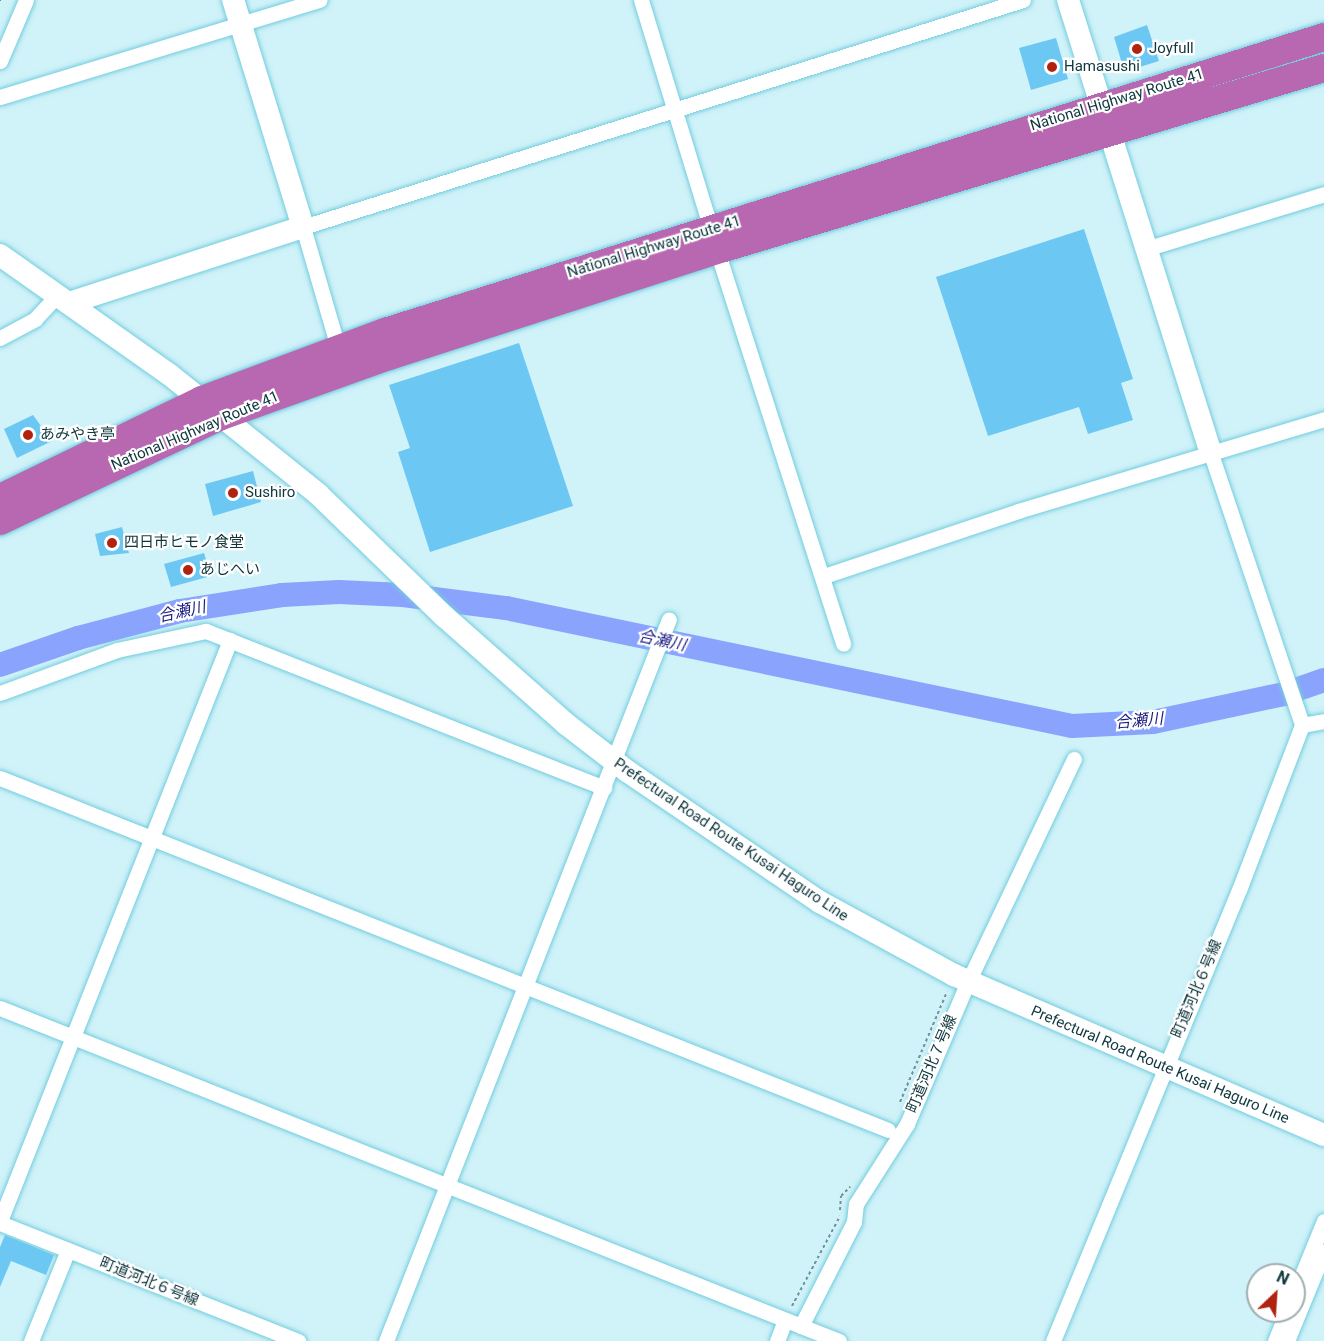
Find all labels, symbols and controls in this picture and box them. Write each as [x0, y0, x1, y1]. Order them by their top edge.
place label: Joyfull [1149, 40, 1194, 58]
marker: Joyfull [1130, 42, 1144, 56]
place label: Hamasushi [1064, 58, 1140, 76]
marker: Hamasushi [1045, 60, 1059, 74]
street label: National Highway Route 41 [1028, 65, 1206, 135]
street label: National Highway Route 41 [565, 212, 743, 282]
street label: National Highway Route 41 [108, 387, 282, 475]
place label: あみやき亭 [40, 426, 115, 444]
marker: あみやき亭 [21, 428, 35, 442]
place label: Sushiro [245, 484, 295, 502]
marker: Sushiro [226, 486, 240, 500]
place label: 四日市ヒモノ食堂 [124, 534, 244, 552]
marker: 四日市ヒモノ食堂 [105, 536, 119, 550]
place label: あじへい [200, 561, 260, 579]
marker: あじへい [181, 563, 195, 577]
water label: 合瀬川 [157, 598, 207, 626]
water label: 合瀬川 [637, 627, 687, 655]
water label: 合瀬川 [1114, 709, 1164, 733]
street label: Prefectural Road Route Kusai Haguro Line [610, 755, 852, 925]
street label: 町道河北６号線 [1168, 937, 1226, 1041]
street label: Prefectural Road Route Kusai Haguro Line [1028, 1002, 1292, 1128]
street label: 町道河北７号線 [903, 1012, 961, 1116]
street label: 町道河北６号線 [97, 1254, 201, 1310]
north arrow [1246, 1263, 1306, 1323]
text: N [1274, 1267, 1292, 1289]

